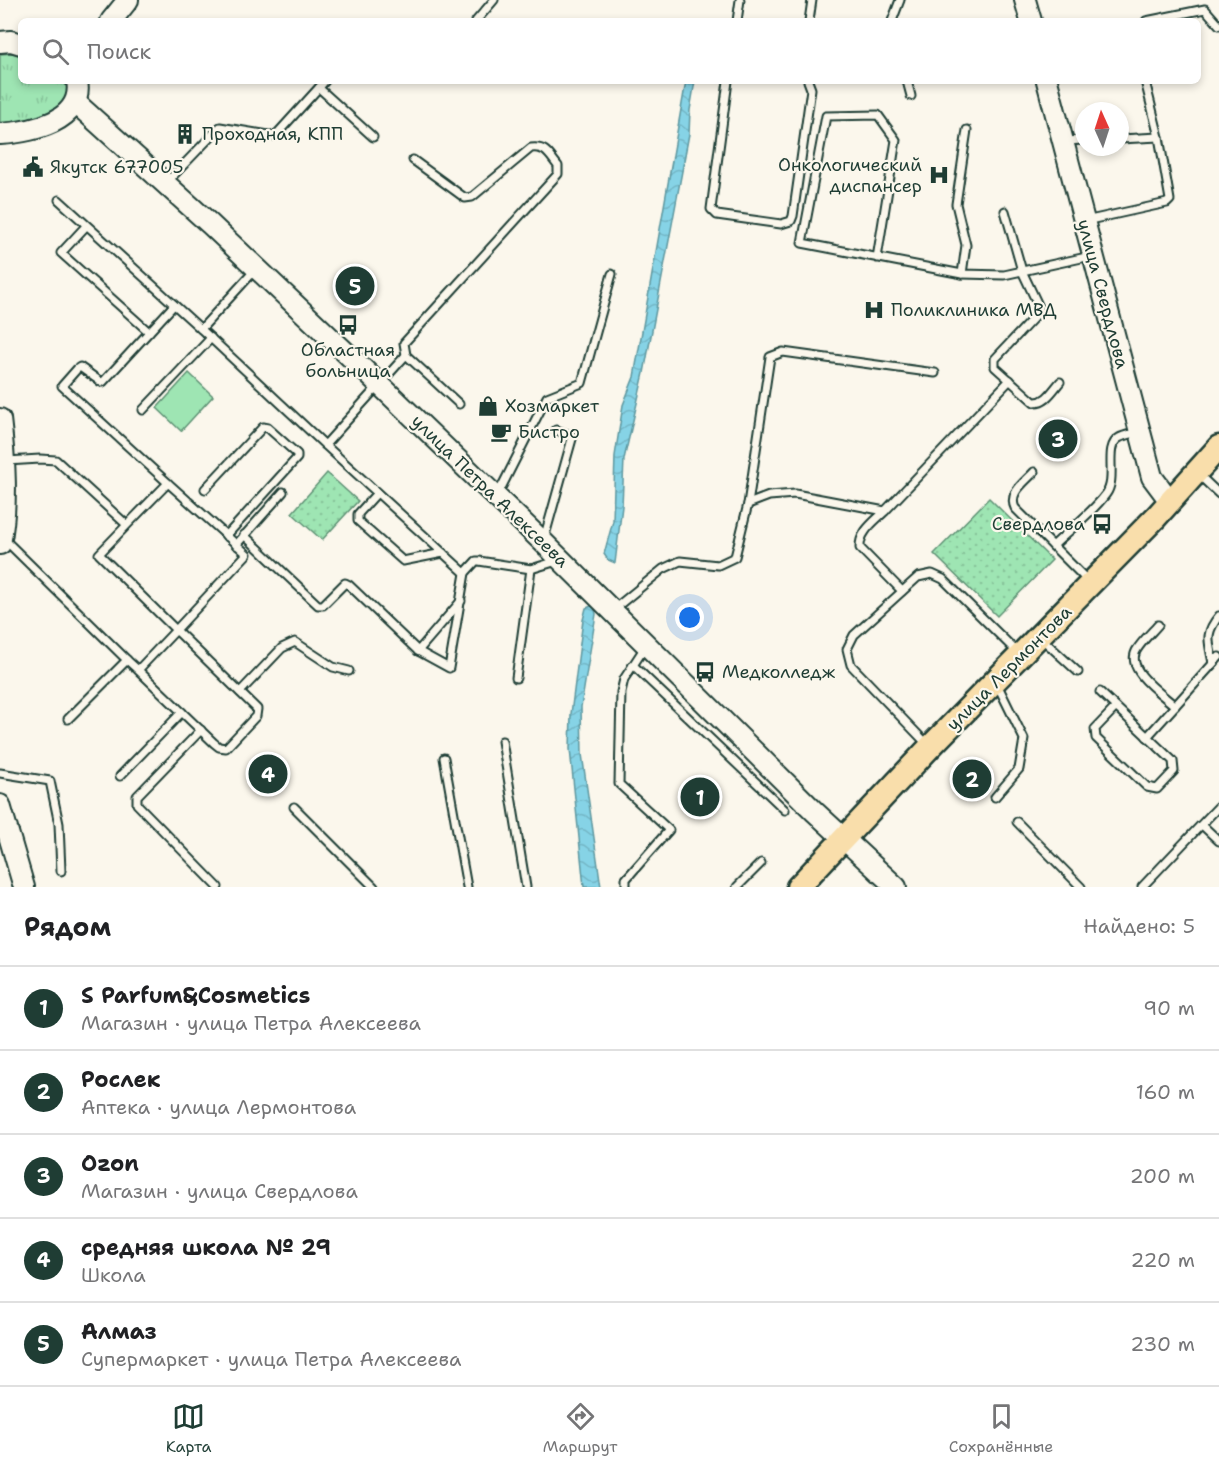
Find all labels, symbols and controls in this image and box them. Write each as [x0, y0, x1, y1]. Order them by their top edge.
search box [18, 18, 1201, 84]
icon: search [39, 35, 72, 68]
text: Поиск [87, 37, 151, 66]
north arrow [1075, 102, 1129, 156]
building icon: Проходная, КПП [173, 122, 197, 146]
place label: Проходная, КПП [202, 122, 343, 146]
place label: Онкологический диспансер [778, 153, 922, 198]
public building icon: Якутск 677005 [21, 155, 45, 179]
place label: Якутск 677005 [50, 155, 184, 179]
hospital icon: Онкологический диспансер [927, 163, 951, 187]
street label: улица Свердлова [1072, 217, 1134, 371]
pin: 5 [336, 264, 374, 308]
hospital icon: Поликлиника МВД [862, 298, 886, 322]
place label: Поликлиника МВД [891, 298, 1057, 322]
bus stop icon: Областная больница [336, 313, 360, 337]
place label: Областная больница [301, 338, 395, 383]
shop icon: Хозмаркет [476, 394, 500, 418]
place label: Хозмаркет [505, 394, 600, 418]
street label: улица Петра Алексеева [406, 409, 574, 573]
pin: 3 [1038, 416, 1078, 462]
cafe icon: Бистро [489, 420, 513, 444]
place label: Бистро [518, 420, 580, 444]
place label: Свердлова [992, 512, 1085, 536]
bus stop icon: Свердлова [1090, 512, 1114, 536]
street label: улица Лермонтова [941, 600, 1077, 736]
your location [675, 603, 704, 632]
bus stop icon: Медколледж [693, 660, 717, 684]
place label: Медколледж [722, 660, 836, 684]
pin: 4 [248, 752, 288, 796]
pin: 2 [952, 756, 992, 802]
pin: 1 [680, 774, 720, 820]
text: Рядом [24, 909, 111, 944]
text: Найдено: 5 [1083, 913, 1195, 939]
text: S Parfum&Cosmetics [81, 981, 310, 1010]
text: 1 [39, 995, 48, 1021]
text: 90 m [1143, 995, 1195, 1021]
text: Магазин · улица Петра Алексеева [81, 1010, 421, 1036]
text: Рослек [81, 1065, 161, 1094]
text: 2 [37, 1079, 51, 1105]
text: 160 m [1136, 1079, 1195, 1105]
text: Аптека · улица Лермонтова [81, 1094, 356, 1120]
text: Ozon [81, 1149, 139, 1178]
text: 3 [37, 1163, 51, 1189]
text: 200 m [1130, 1163, 1195, 1189]
text: Магазин · улица Свердлова [81, 1178, 358, 1204]
text: средняя школа № 29 [81, 1233, 331, 1262]
text: 4 [37, 1247, 51, 1273]
text: 220 m [1131, 1247, 1195, 1273]
text: Школа [81, 1262, 146, 1288]
text: Алмаз [81, 1317, 156, 1346]
text: 5 [37, 1331, 50, 1357]
text: 230 m [1130, 1331, 1195, 1357]
text: Супермаркет · улица Петра Алексеева [81, 1346, 462, 1372]
tab: Карта [166, 1400, 211, 1457]
tab: Маршрут [543, 1400, 617, 1457]
tab: Сохранённые [949, 1400, 1053, 1457]

